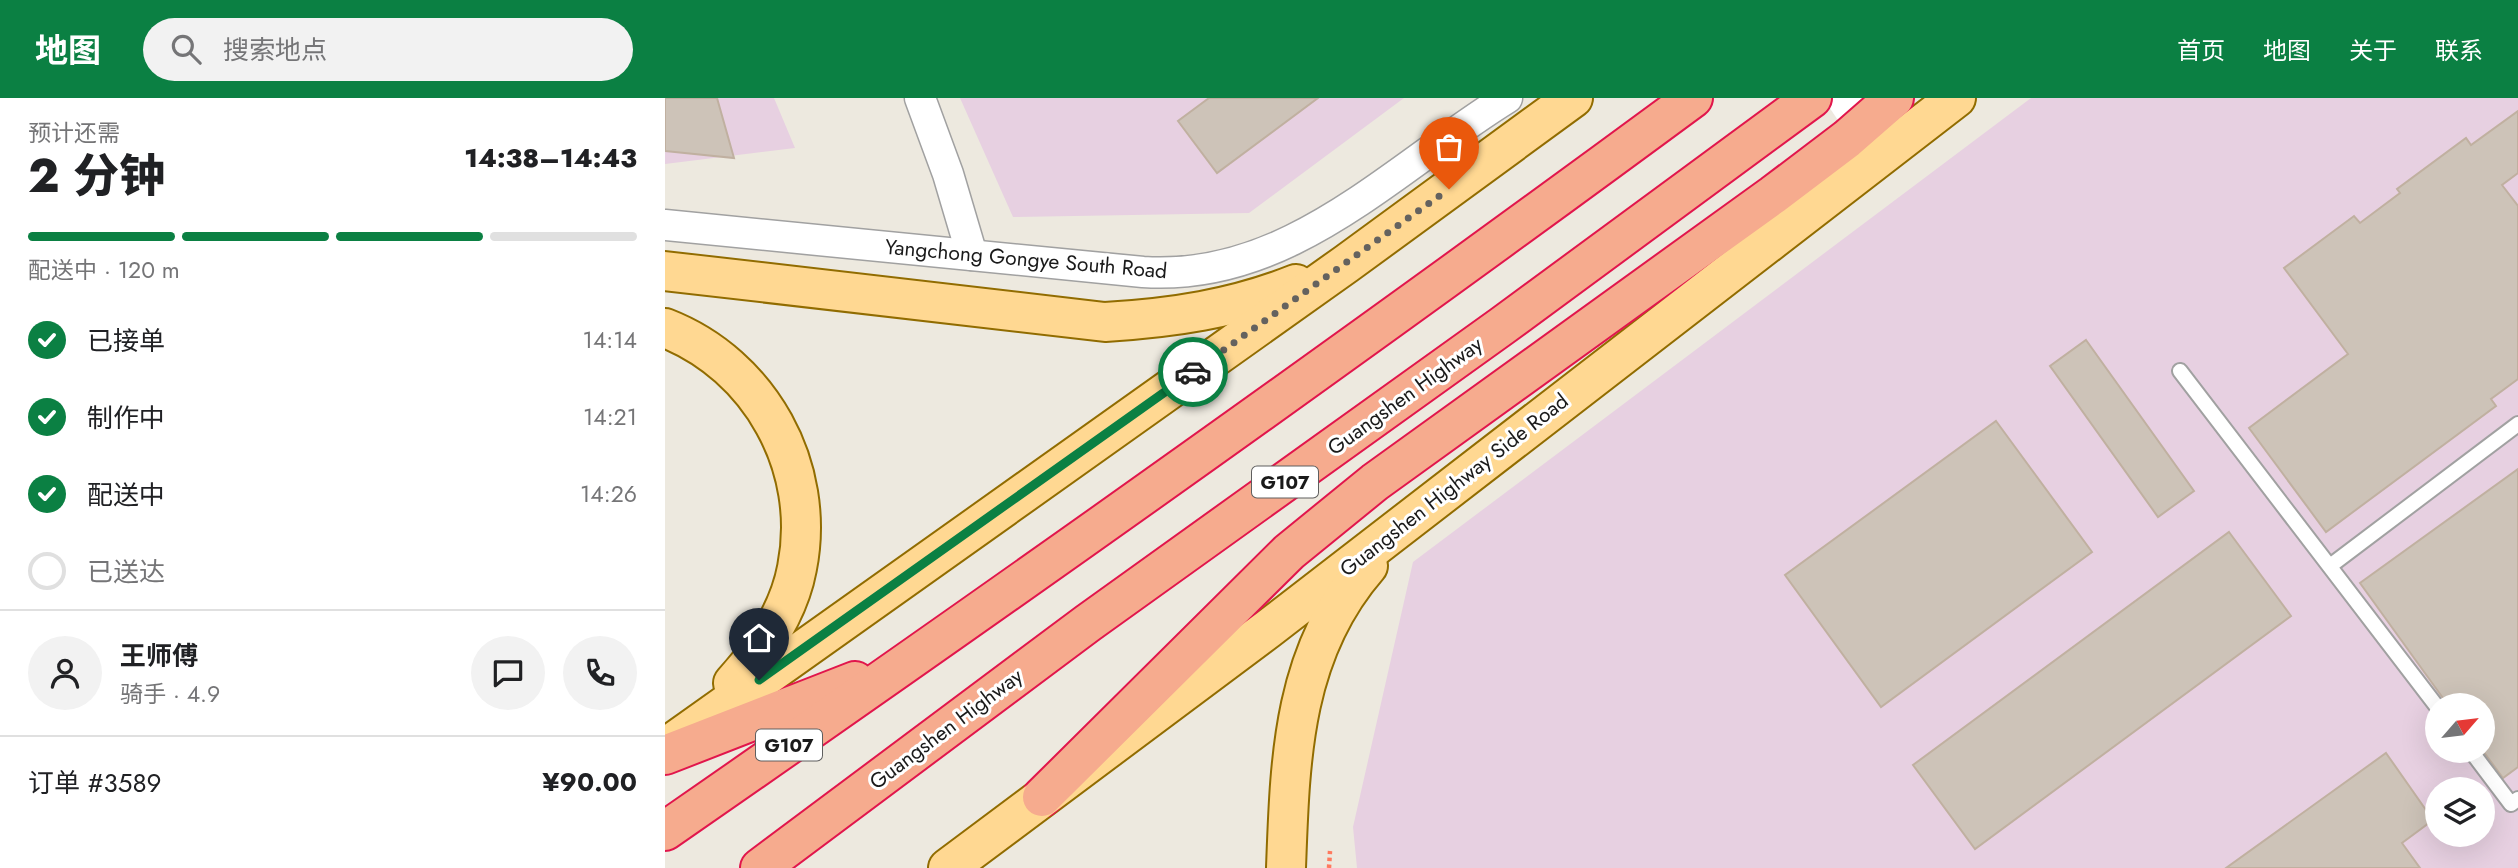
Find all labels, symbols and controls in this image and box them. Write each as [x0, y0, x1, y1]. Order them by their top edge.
search box [143, 18, 633, 81]
text: 地图 [35, 27, 101, 74]
icon: search [167, 30, 205, 68]
text: 搜索地点 [223, 31, 327, 69]
text: 首页 [2177, 33, 2225, 68]
text: 地图 [2263, 33, 2311, 68]
text: 关于 [2349, 33, 2397, 68]
text: 联系 [2435, 33, 2483, 68]
text: 预计还需 [28, 116, 120, 150]
pin [1419, 117, 1479, 189]
icon: bag [1430, 128, 1468, 166]
text: 14:38–14:43 [464, 139, 637, 177]
text: 2 分钟 [28, 143, 165, 209]
street label: Yangchong Gongye South Road [884, 232, 1168, 286]
text: 配送中 · 120 m [28, 253, 180, 287]
icon: check [28, 321, 66, 359]
text: 已接单 [87, 322, 165, 360]
text: 14:14 [583, 323, 637, 357]
street label: Guangshen Highway [1321, 329, 1489, 462]
courier [1158, 337, 1228, 407]
icon: car [1174, 353, 1212, 391]
street label: Guangshen Highway Side Road [1333, 386, 1575, 584]
icon: check [28, 398, 66, 436]
text: 制作中 [87, 399, 165, 437]
text: 14:21 [583, 400, 637, 434]
road number: G107 [1252, 466, 1318, 498]
icon: check [28, 475, 66, 513]
text: 配送中 [87, 476, 165, 514]
text: 14:26 [580, 477, 637, 511]
text: 已送达 [87, 553, 165, 591]
pin [729, 608, 789, 680]
icon: home [740, 619, 778, 657]
button: person [28, 636, 102, 710]
button: chat [471, 636, 545, 710]
button: phone [563, 636, 637, 710]
text: 王师傅 [120, 637, 198, 675]
street label: Guangshen Highway [863, 661, 1029, 797]
text: 骑手 · 4.9 [120, 677, 220, 711]
north arrow [2425, 693, 2495, 763]
map controls [2425, 693, 2495, 847]
road number: G107 [756, 730, 822, 760]
text: ¥90.00 [542, 763, 637, 801]
text: 订单 #3589 [28, 764, 162, 802]
button: layers [2425, 777, 2495, 847]

